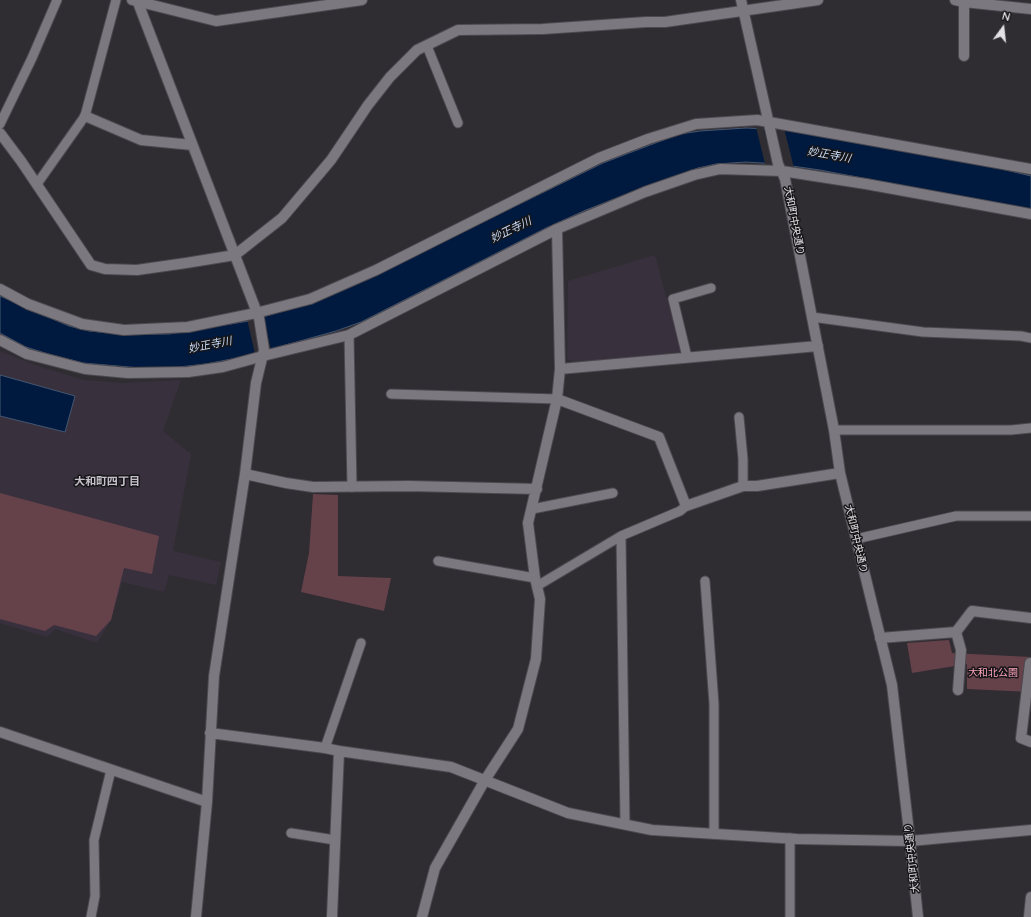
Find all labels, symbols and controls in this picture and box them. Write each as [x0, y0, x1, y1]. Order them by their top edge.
north arrow [983, 8, 1023, 48]
text: N [1000, 9, 1012, 24]
water label: 妙正寺川 [806, 145, 852, 165]
street label: 大和町中央通り [781, 185, 807, 257]
water label: 妙正寺川 [488, 214, 534, 246]
water label: 妙正寺川 [187, 334, 233, 356]
district label: 大和町四丁目 [74, 475, 140, 489]
street label: 大和町中央通り [842, 504, 870, 574]
park label: 大和北公園 [968, 667, 1018, 679]
street label: 大和町中央通り [902, 823, 922, 893]

